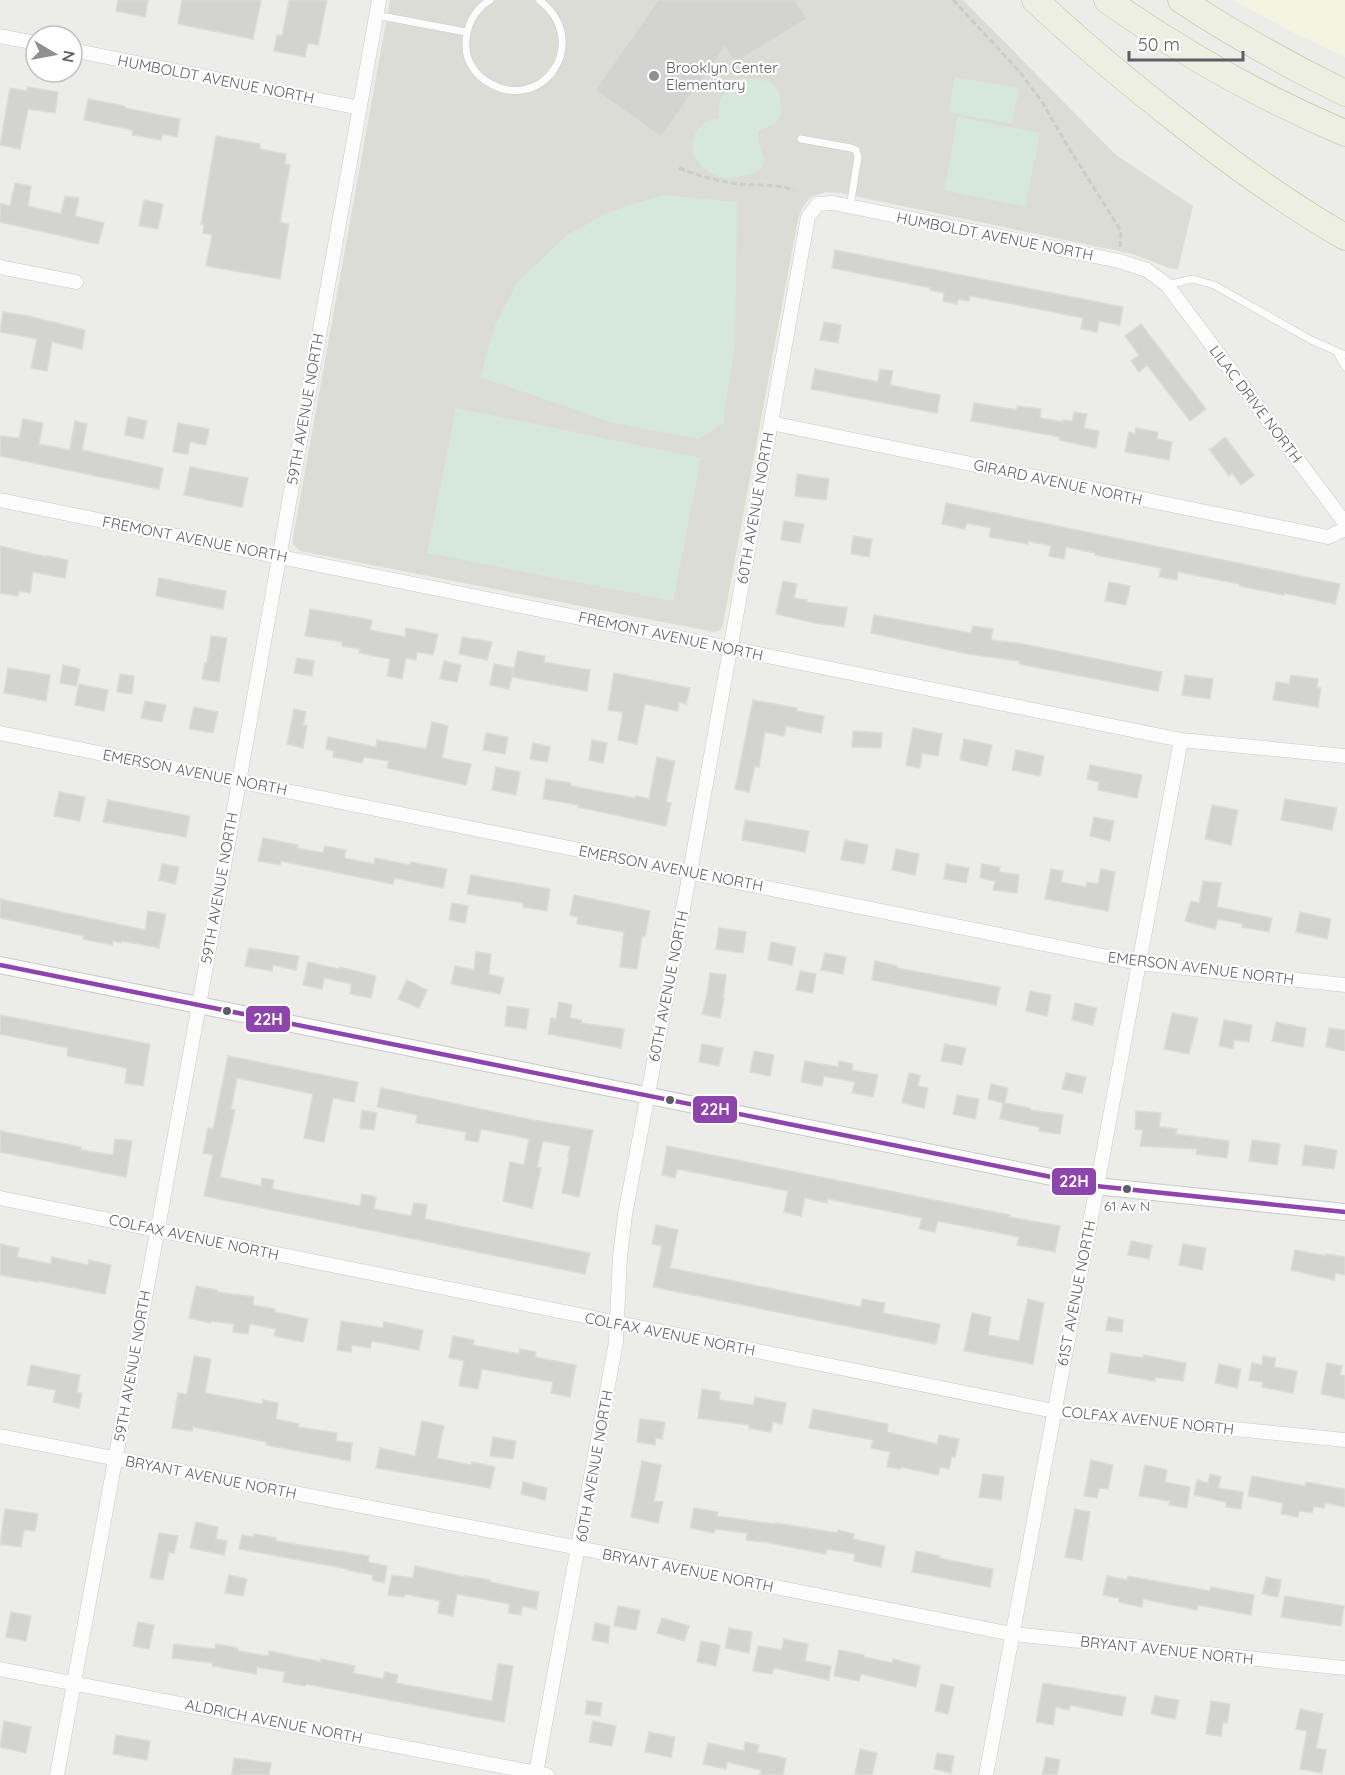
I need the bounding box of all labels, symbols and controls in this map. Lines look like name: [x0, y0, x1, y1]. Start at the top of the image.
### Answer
north arrow: [24, 24, 84, 84]
scale bar: [1129, 24, 1243, 62]
text: 50 m: [1138, 33, 1180, 56]
text: N: [58, 49, 80, 64]
street label: HUMBOLDT AVENUE NORTH: [116, 51, 316, 107]
place label: Brooklyn Center Elementary: [666, 58, 778, 94]
marker: Brooklyn Center Elementary: [647, 69, 661, 83]
street label: HUMBOLDT AVENUE NORTH: [895, 208, 1095, 264]
street label: 59TH AVENUE NORTH: [282, 332, 328, 486]
street label: LILAC DRIVE NORTH: [1206, 341, 1306, 467]
street label: 60TH AVENUE NORTH: [732, 431, 778, 585]
street label: GIRARD AVENUE NORTH: [972, 455, 1144, 509]
street label: FREMONT AVENUE NORTH: [101, 512, 289, 566]
street label: FREMONT AVENUE NORTH: [577, 607, 765, 665]
street label: EMERSON AVENUE NORTH: [101, 745, 289, 799]
street label: 59TH AVENUE NORTH: [196, 811, 242, 965]
street label: EMERSON AVENUE NORTH: [577, 841, 765, 895]
street label: 60TH AVENUE NORTH: [644, 909, 692, 1063]
street label: EMERSON AVENUE NORTH: [1107, 947, 1295, 989]
unlabelled marker: [221, 1005, 233, 1017]
line badge: 22H: [245, 1005, 291, 1033]
text: 22H: [253, 1009, 283, 1029]
unlabelled marker: [664, 1094, 676, 1106]
line badge: 22H: [692, 1095, 738, 1124]
text: 22H: [700, 1099, 730, 1119]
line badge: 22H: [1051, 1167, 1097, 1196]
text: 22H: [1059, 1171, 1089, 1191]
marker: 61 Av N: [1121, 1183, 1133, 1195]
place label: 61 Av N: [1104, 1197, 1150, 1215]
street label: COLFAX AVENUE NORTH: [107, 1210, 281, 1264]
street label: 61ST AVENUE NORTH: [1053, 1218, 1099, 1368]
street label: 59TH AVENUE NORTH: [109, 1289, 155, 1443]
street label: COLFAX AVENUE NORTH: [583, 1308, 757, 1360]
street label: 60TH AVENUE NORTH: [571, 1389, 617, 1543]
street label: COLFAX AVENUE NORTH: [1061, 1401, 1235, 1439]
street label: BRYANT AVENUE NORTH: [124, 1451, 298, 1503]
street label: BRYANT AVENUE NORTH: [601, 1544, 775, 1596]
street label: BRYANT AVENUE NORTH: [1079, 1631, 1255, 1669]
street label: ALDRICH AVENUE NORTH: [184, 1694, 364, 1748]

